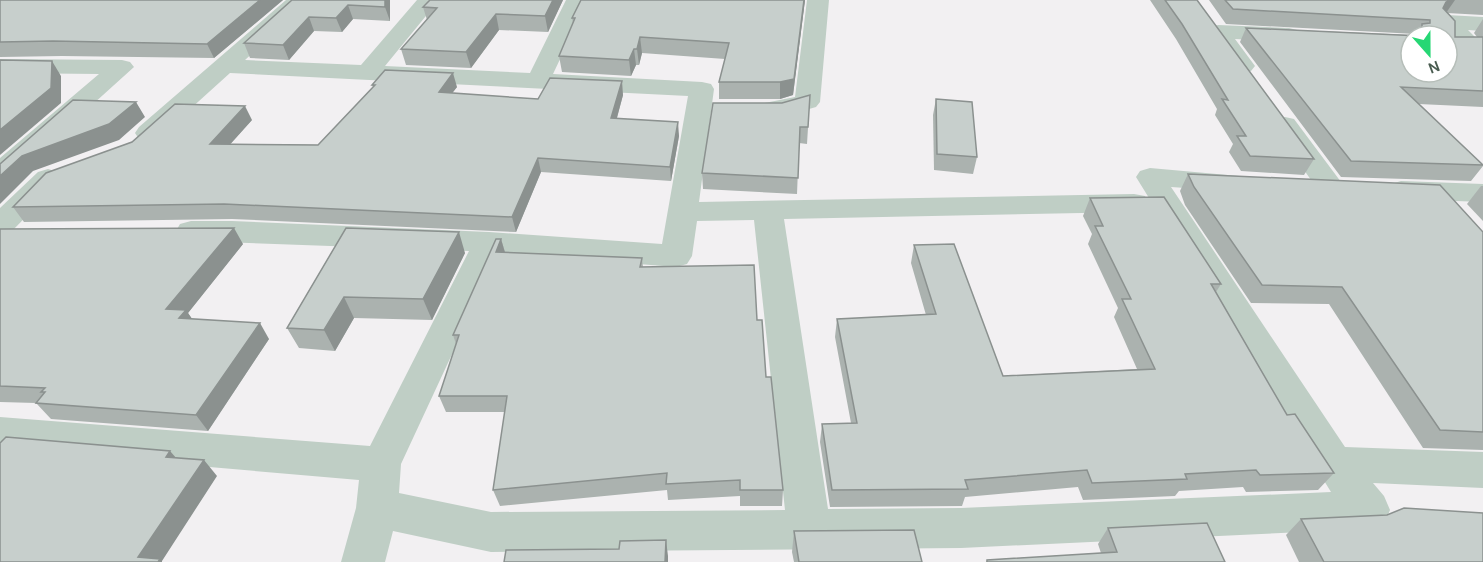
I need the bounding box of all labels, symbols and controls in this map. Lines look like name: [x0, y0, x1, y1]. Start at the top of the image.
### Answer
north arrow: [1399, 24, 1459, 84]
text: N: [1425, 57, 1443, 78]

